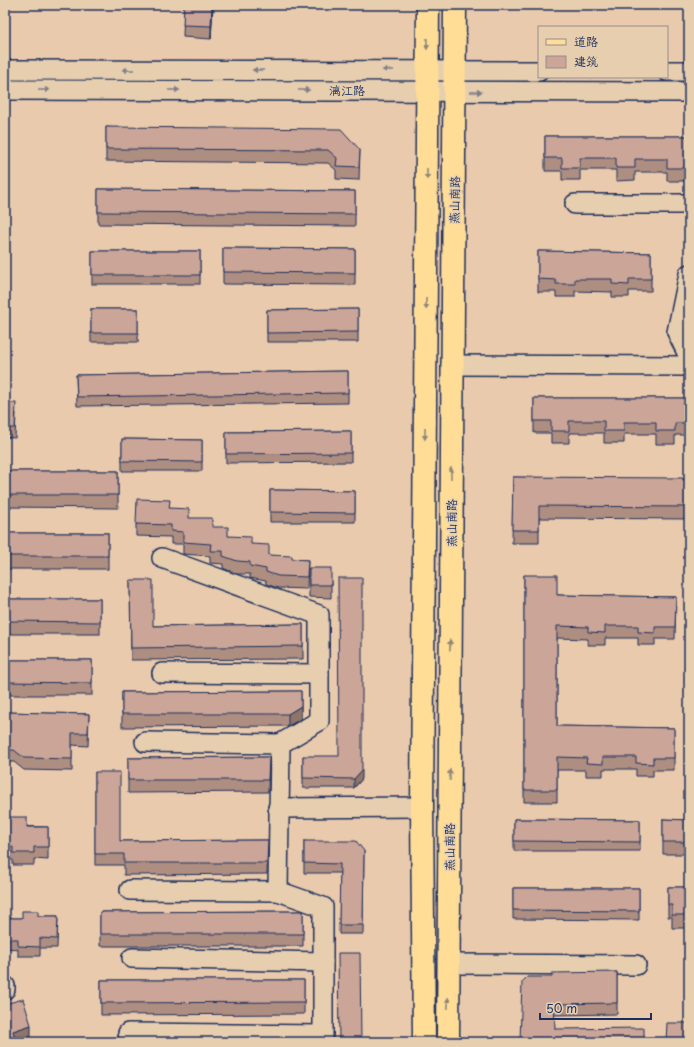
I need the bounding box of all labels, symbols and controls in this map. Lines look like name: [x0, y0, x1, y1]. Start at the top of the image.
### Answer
legend: [538, 26, 668, 78]
text: 道路: [574, 32, 598, 50]
one-way arrow: [424, 38, 431, 50]
text: 建筑: [574, 52, 598, 70]
one-way arrow: [121, 67, 134, 73]
one-way arrow: [251, 67, 264, 73]
one-way arrow: [381, 67, 394, 73]
street label: 漓江路: [329, 81, 365, 99]
one-way arrow: [38, 87, 51, 93]
one-way arrow: [168, 87, 181, 93]
one-way arrow: [298, 87, 311, 93]
one-way arrow: [470, 89, 483, 95]
one-way arrow: [424, 168, 430, 181]
street label: 燕山南路: [445, 176, 463, 224]
one-way arrow: [423, 298, 429, 311]
one-way arrow: [422, 428, 428, 441]
one-way arrow: [448, 466, 454, 479]
street label: 燕山南路: [442, 499, 460, 547]
one-way arrow: [447, 638, 453, 651]
one-way arrow: [447, 768, 453, 781]
street label: 燕山南路: [440, 823, 458, 871]
scale bar: [540, 995, 651, 1021]
one-way arrow: [445, 996, 451, 1009]
text: 50 m: [546, 999, 577, 1017]

